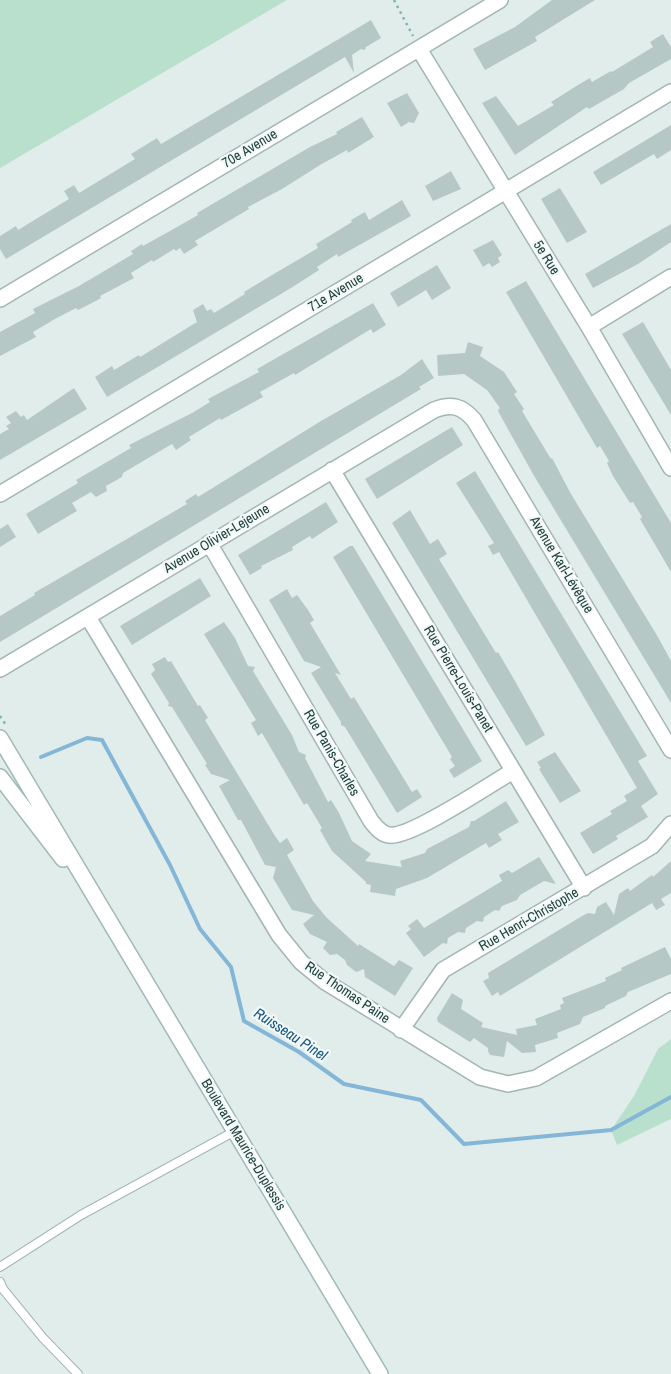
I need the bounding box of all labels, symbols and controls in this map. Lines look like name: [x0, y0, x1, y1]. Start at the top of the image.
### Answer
street label: 70e Avenue: [219, 126, 281, 172]
street label: 5e Rue: [529, 238, 563, 278]
street label: 71e Avenue: [305, 270, 367, 316]
street label: Avenue Olivier-Lejeune: [161, 501, 273, 577]
street label: Avenue Karl-Lévêque: [525, 513, 597, 617]
street label: Rue Pierre-Louis-Panet: [420, 623, 496, 735]
street label: Rue Panis-Charles: [299, 707, 363, 799]
street label: Rue Henri-Christophe: [476, 885, 582, 955]
street label: Rue Thomas Paine: [301, 958, 393, 1028]
water label: Ruisseau Pinel: [250, 1005, 330, 1065]
street label: Boulevard Maurice-Duplessis: [197, 1076, 289, 1214]

